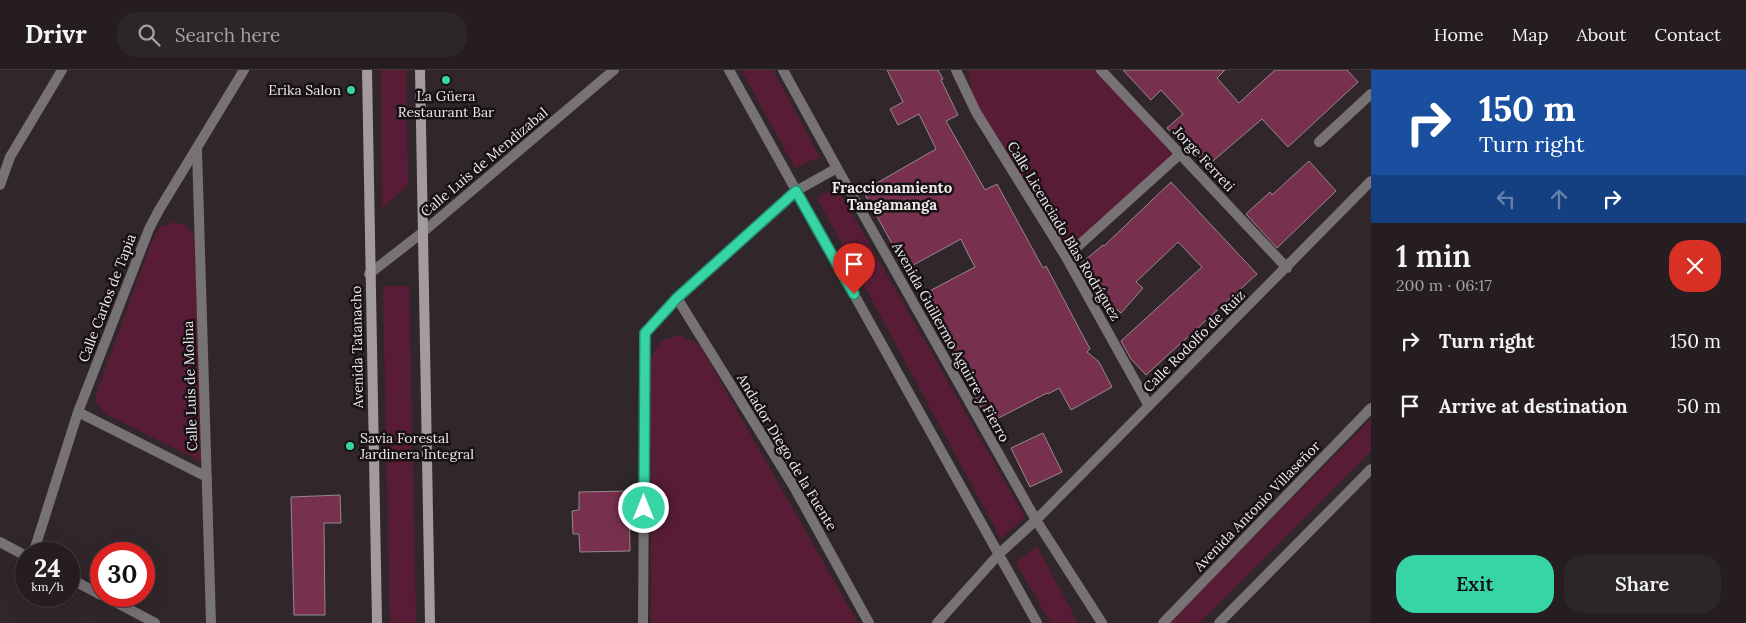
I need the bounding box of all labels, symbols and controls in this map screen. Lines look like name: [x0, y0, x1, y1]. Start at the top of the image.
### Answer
search box: [117, 12, 467, 57]
text: Drivr: [25, 19, 87, 50]
icon: search: [135, 21, 163, 49]
text: Search here: [175, 23, 280, 47]
text: Home: [1434, 23, 1484, 46]
text: Map: [1512, 23, 1548, 46]
text: About: [1576, 23, 1626, 46]
text: Contact: [1654, 23, 1721, 46]
marker: La Güera Restaurant Bar: [440, 74, 452, 86]
place label: Erika Salon: [268, 81, 341, 99]
marker: Erika Salon: [345, 84, 357, 96]
text: 150 m: [1479, 86, 1576, 131]
place label: La Güera Restaurant Bar: [398, 87, 494, 121]
icon: right: [1396, 90, 1461, 155]
street label: Calle Luis de Mendizabal: [417, 103, 552, 221]
street label: Jorge Ferreti: [1169, 122, 1239, 195]
text: Turn right: [1479, 130, 1584, 158]
street label: Calle Licenciado Blas Rodríguez: [1003, 138, 1125, 324]
district label: Fraccionamiento Tangamanga: [832, 178, 953, 214]
icon: left: [1492, 185, 1520, 213]
icon: ahead: [1545, 185, 1573, 213]
icon: right: [1598, 185, 1626, 213]
street label: Calle Carlos de Tapia: [74, 231, 140, 365]
text: 1 min: [1396, 237, 1471, 275]
street label: Avenida Guillermo Aguirre y Fierro: [888, 238, 1014, 445]
button: close: [1669, 240, 1721, 292]
pin: [833, 243, 875, 294]
icon: arrive: [840, 250, 868, 278]
text: 200 m · 06:17: [1396, 275, 1492, 295]
street label: Avenida Tatanacho: [347, 285, 367, 410]
street label: Calle Rodolfo de Ruiz: [1139, 286, 1249, 396]
street label: Calle Luis de Molina: [179, 320, 201, 452]
icon: right: [1396, 327, 1424, 355]
text: Turn right: [1439, 329, 1535, 353]
text: 150 m: [1670, 329, 1721, 353]
street label: Andador Diego de la Fuente: [732, 369, 841, 534]
icon: arrive: [1396, 392, 1424, 420]
text: Arrive at destination: [1439, 394, 1628, 418]
text: 50 m: [1677, 394, 1721, 418]
place label: Savia Forestal Jardinera Integral: [359, 429, 474, 463]
street label: Avenida Antonio Villaseñor: [1189, 437, 1324, 576]
marker: Savia Forestal Jardinera Integral: [344, 440, 356, 452]
position arrow: [617, 481, 669, 533]
speed limit sign: 30: [90, 542, 155, 607]
text: 24: [34, 552, 61, 584]
button: Exit: [1396, 555, 1554, 613]
button: Share: [1564, 555, 1721, 613]
text: km/h: [31, 579, 64, 594]

